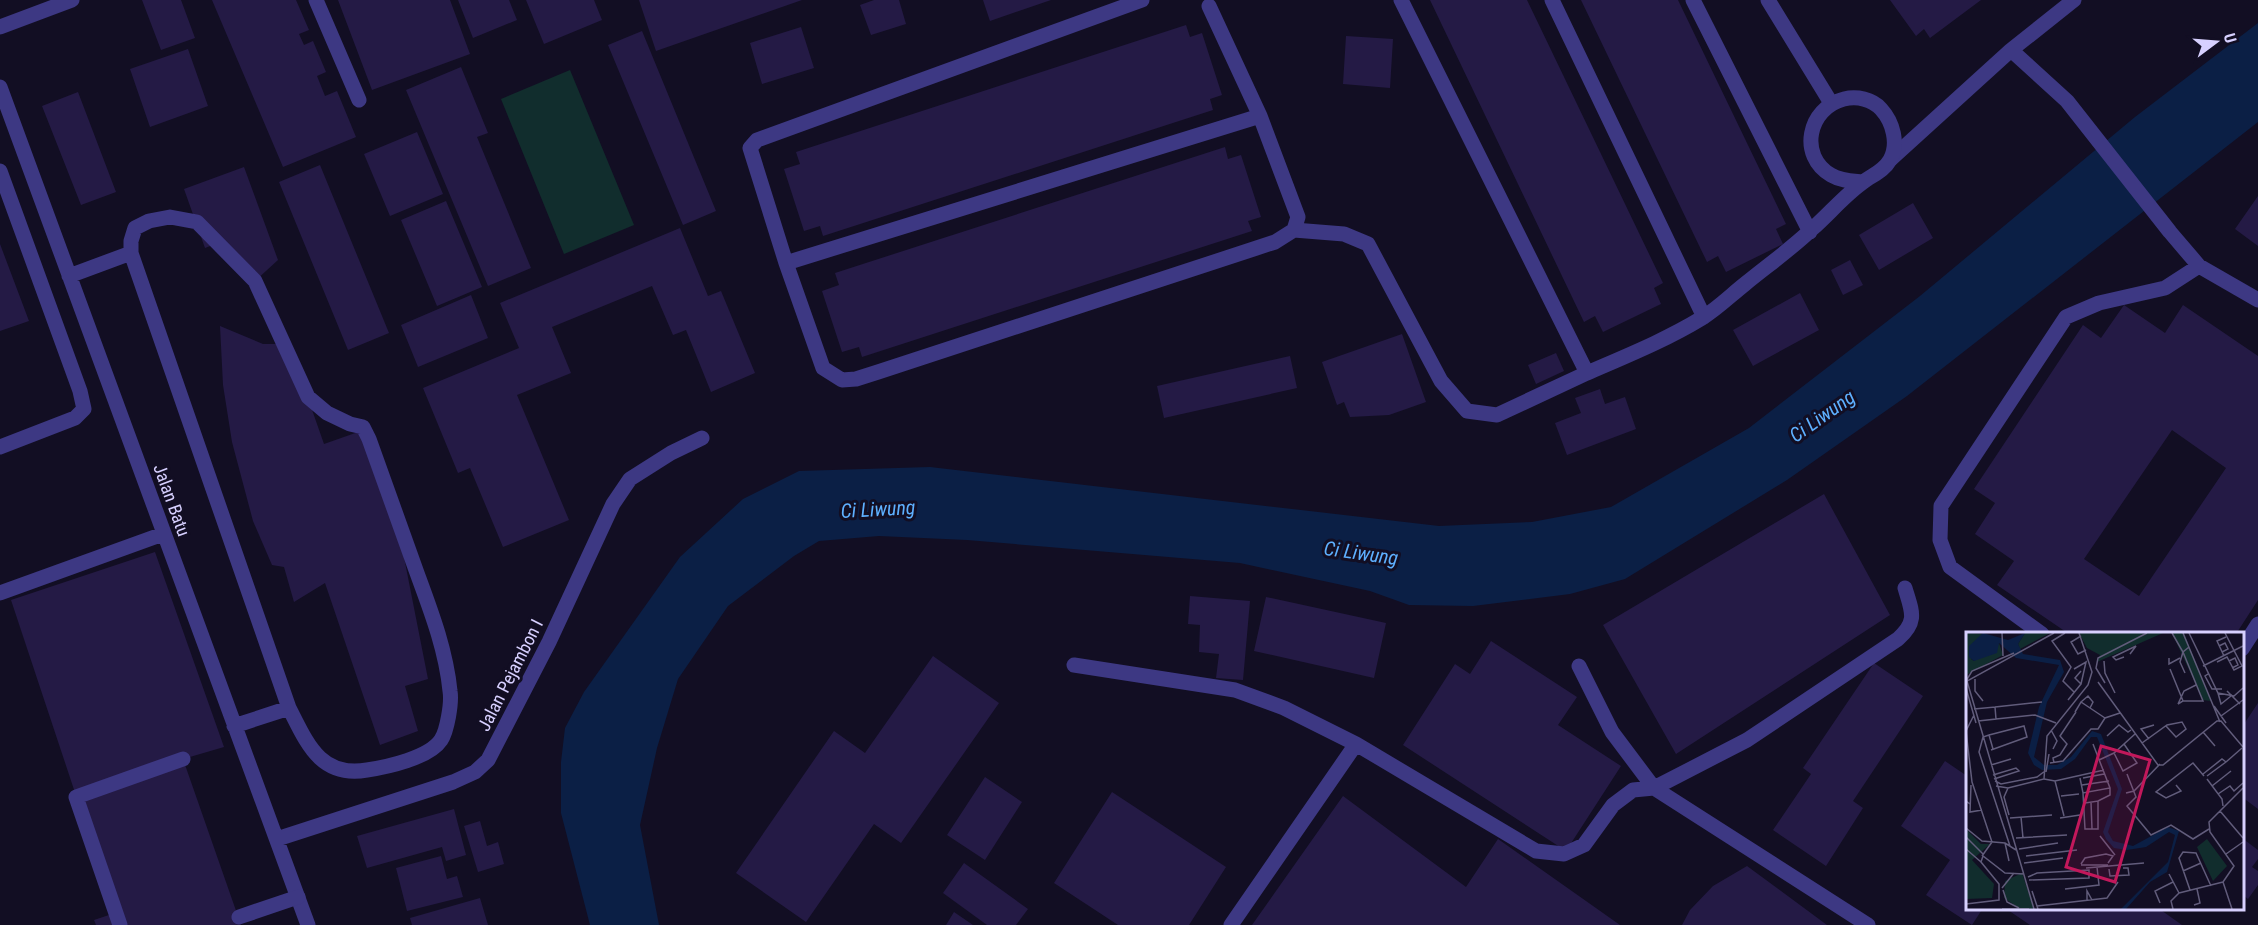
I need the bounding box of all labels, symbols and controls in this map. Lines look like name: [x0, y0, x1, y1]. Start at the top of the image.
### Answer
north arrow: [2186, 12, 2246, 72]
text: U: [2220, 31, 2240, 45]
water label: Ci Liwung: [1785, 385, 1860, 447]
street label: Jalan Batu: [149, 461, 195, 539]
water label: Ci Liwung: [840, 495, 916, 523]
water label: Ci Liwung: [1322, 536, 1400, 570]
street label: Jalan Pejambon I: [473, 616, 547, 734]
inset map: [1966, 632, 2243, 910]

